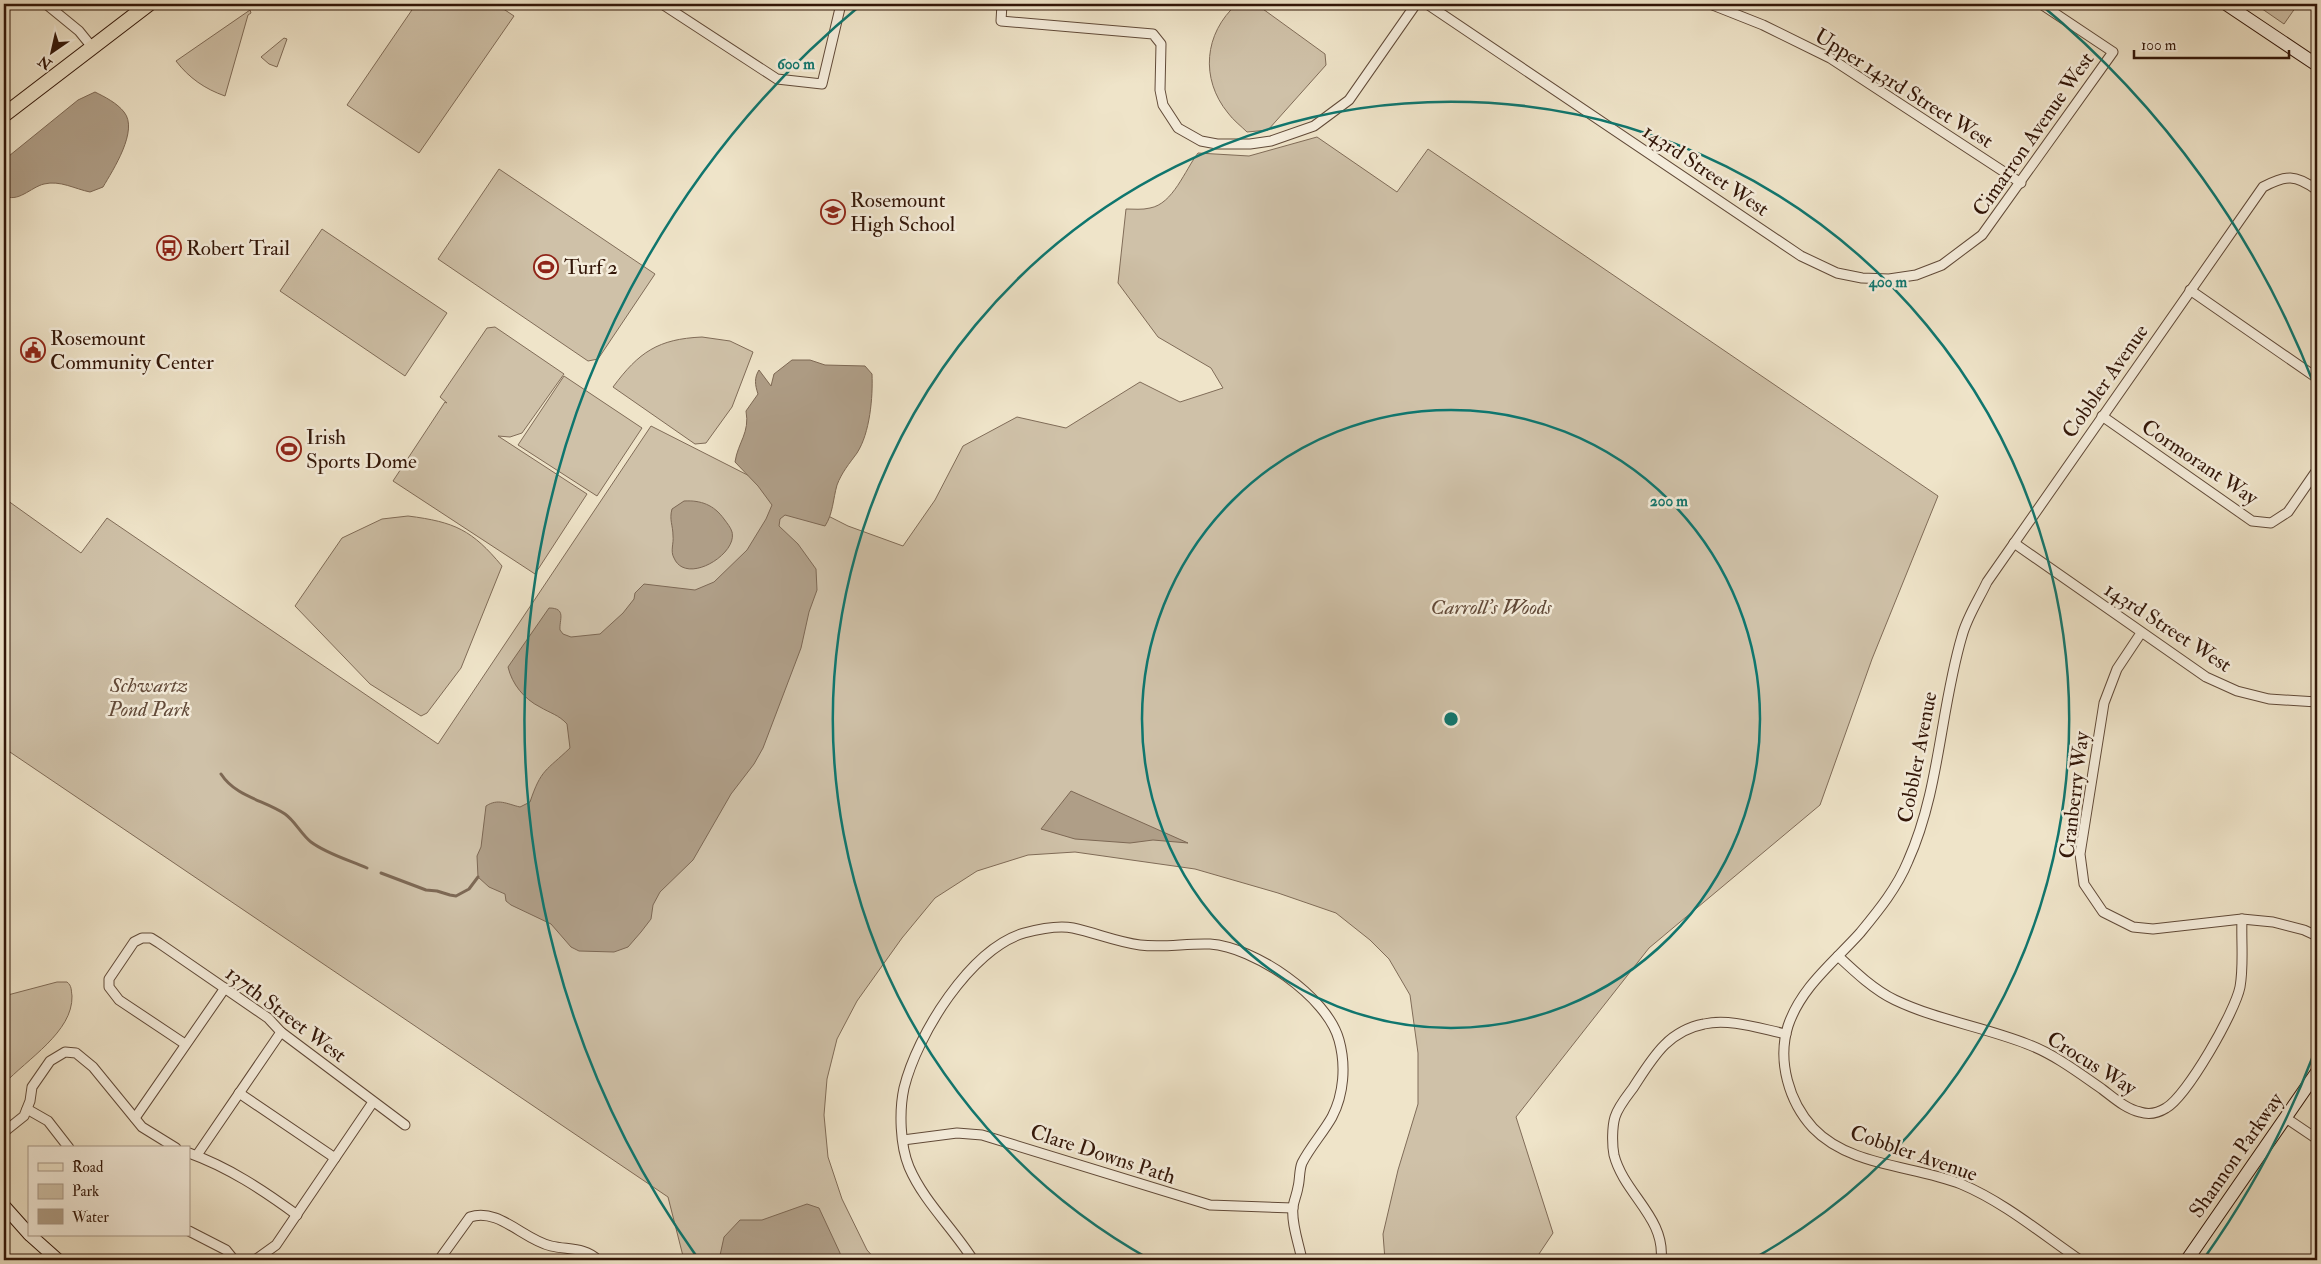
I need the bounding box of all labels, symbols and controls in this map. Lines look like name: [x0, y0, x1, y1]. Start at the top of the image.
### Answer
street label: Upper 143rd Street West: [1809, 22, 1998, 155]
north arrow: [28, 28, 78, 78]
scale bar: [2134, 28, 2288, 60]
text: 100 m: [2141, 36, 2177, 55]
street label: Cimarron Avenue West: [1967, 47, 2100, 222]
text: N: [35, 52, 56, 73]
text: 600 m: [777, 55, 815, 74]
street label: 143rd Street West: [1637, 118, 1774, 223]
place label: Rosemount High School: [850, 187, 956, 238]
school or university icon: Rosemount High School: [820, 199, 846, 225]
bus stop icon: Robert Trail: [156, 235, 182, 261]
place label: Robert Trail: [186, 235, 290, 262]
sports icon: Turf 2: [533, 254, 559, 280]
place label: Turf 2: [564, 254, 618, 281]
text: 400 m: [1868, 273, 1907, 292]
street label: Cobbler Avenue: [2056, 319, 2155, 444]
place label: Rosemount Community Center: [50, 325, 214, 376]
public building icon: Rosemount Community Center: [20, 337, 46, 363]
street label: Cormorant Way: [2136, 413, 2264, 512]
place label: Irish Sports Dome: [306, 424, 417, 475]
sports icon: Irish Sports Dome: [276, 436, 302, 462]
text: 200 m: [1650, 492, 1688, 511]
street label: 143rd Street West: [2099, 576, 2237, 679]
park label: Carroll's Woods: [1431, 594, 1553, 621]
park label: Schwartz Pond Park: [107, 672, 190, 723]
street label: Cobbler Avenue: [1892, 689, 1943, 825]
centre of rings: [1442, 710, 1460, 728]
street label: Cranberry Way: [2053, 729, 2096, 860]
street label: 137th Street West: [220, 960, 352, 1069]
street label: Crocus Way: [2042, 1025, 2142, 1102]
street label: Shannon Parkway: [2183, 1087, 2290, 1223]
street label: Clare Downs Path: [1027, 1118, 1179, 1191]
street label: Cobbler Avenue: [1847, 1119, 1981, 1188]
legend: [28, 1146, 190, 1236]
text: Road: [72, 1158, 104, 1177]
text: Park: [72, 1182, 99, 1201]
text: Water: [71, 1208, 109, 1227]

